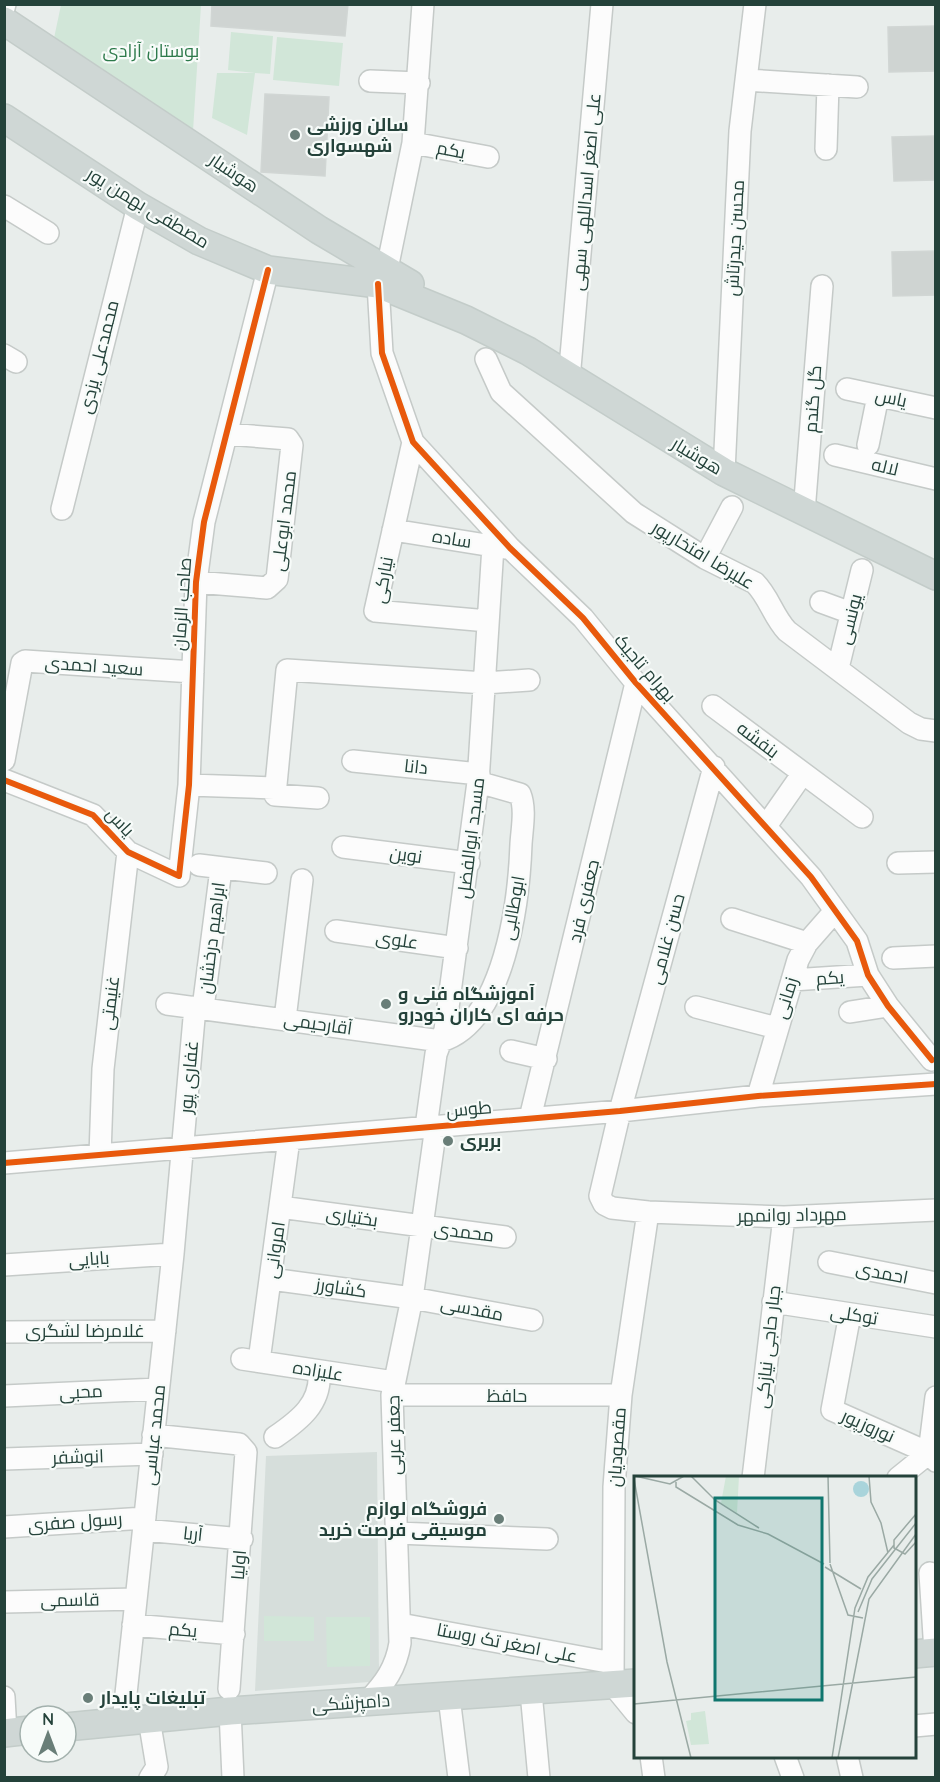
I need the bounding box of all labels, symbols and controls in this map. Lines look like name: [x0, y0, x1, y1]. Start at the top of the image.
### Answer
park label: بوستان آزادی: [103, 39, 199, 62]
street label: علی اصغر اسداللهی سهی: [565, 92, 606, 292]
place label: سالن ورزشی شهسواری: [307, 113, 409, 157]
marker: سالن ورزشی شهسواری: [288, 128, 302, 142]
street label: یکم: [435, 135, 467, 165]
street label: هوشیار: [204, 147, 263, 197]
street label: مصطفی بهمن پور: [81, 161, 214, 254]
street label: محسن حیدرتاش: [720, 179, 749, 297]
street label: محمدعلی یزدی: [73, 298, 124, 416]
street label: گل گندم: [799, 364, 827, 434]
street label: یاس: [873, 383, 909, 412]
street label: هوشیار: [667, 431, 727, 480]
street label: لاله: [869, 452, 901, 481]
street label: محمد ابوعلی: [266, 469, 301, 573]
street label: علیرضا افتخارپور: [647, 515, 759, 595]
street label: ساده: [431, 524, 473, 553]
street label: نیارکی: [367, 555, 398, 605]
street label: صاحب الزمان: [167, 556, 196, 652]
street label: یونسی: [832, 591, 867, 647]
street label: بهرام تاجیک: [609, 629, 681, 707]
street label: سعید احمدی: [44, 651, 144, 680]
street label: بنفشه: [732, 716, 784, 763]
street label: دانا: [403, 754, 429, 779]
street label: مسجد ابوالفضل: [452, 776, 489, 900]
street label: یاس: [101, 802, 140, 841]
street label: نوین: [388, 841, 424, 868]
street label: جعفری فرد: [563, 857, 604, 945]
street label: ابوطالبی: [496, 874, 529, 942]
street label: ابراهیم درخشان: [193, 881, 231, 995]
street label: حسن غلامی: [643, 891, 690, 987]
street label: علوی: [374, 925, 420, 954]
street label: یکم: [815, 965, 845, 991]
street label: غنیمتی: [95, 974, 124, 1031]
street label: زمانی: [768, 974, 803, 1021]
place label: آموزشگاه فنی و حرفه ای کاران خودرو: [398, 982, 564, 1026]
marker: آموزشگاه فنی و حرفه ای کاران خودرو: [379, 997, 393, 1011]
street label: آقارحیمی: [282, 1007, 354, 1040]
street label: غفاری پور: [174, 1039, 204, 1116]
street label: طوس: [445, 1095, 493, 1122]
place label: بربری: [460, 1129, 501, 1152]
marker: بربری: [441, 1134, 455, 1148]
street label: بختیاری: [325, 1201, 380, 1232]
street label: مهرداد روانمهر: [736, 1202, 847, 1227]
street label: محمدی: [433, 1216, 495, 1247]
street label: امروانی: [259, 1220, 290, 1280]
street label: بابایی: [68, 1246, 110, 1271]
street label: احمدی: [854, 1256, 910, 1289]
street label: کشاورز: [313, 1272, 368, 1302]
street label: جبار حاجی نیازکی: [750, 1284, 785, 1410]
street label: مقدسی: [439, 1291, 505, 1326]
street label: توکلی: [829, 1299, 880, 1330]
street label: غلامرضا لشگری: [25, 1319, 145, 1342]
street label: علیزاده: [291, 1355, 345, 1386]
street label: محبی: [59, 1379, 103, 1404]
street label: محمد عباسی: [137, 1383, 170, 1486]
street label: حافظ: [487, 1384, 527, 1407]
street label: جعفر عربی: [381, 1395, 406, 1475]
street label: نوروزپور: [837, 1403, 898, 1448]
street label: مقصودیان: [602, 1406, 631, 1487]
street label: انوشفر: [51, 1444, 104, 1469]
inset map: [634, 1476, 916, 1758]
place label: فروشگاه لوازم موسیقی فرصت خرید: [319, 1497, 487, 1541]
street label: رسول صفری: [27, 1507, 123, 1536]
marker: فروشگاه لوازم موسیقی فرصت خرید: [492, 1512, 506, 1526]
street label: آریا: [182, 1521, 204, 1546]
street label: اولیا: [226, 1549, 251, 1581]
street label: قاسمی: [40, 1587, 100, 1612]
street label: یکم: [168, 1617, 198, 1643]
street label: علی اصغر تک روستا: [435, 1618, 579, 1667]
place label: تبلیغات پایدار: [99, 1686, 206, 1710]
street label: دامپزشکی: [311, 1688, 391, 1718]
marker: تبلیغات پایدار: [81, 1691, 95, 1705]
north arrow: [18, 1704, 78, 1764]
text: N: [42, 1709, 54, 1729]

